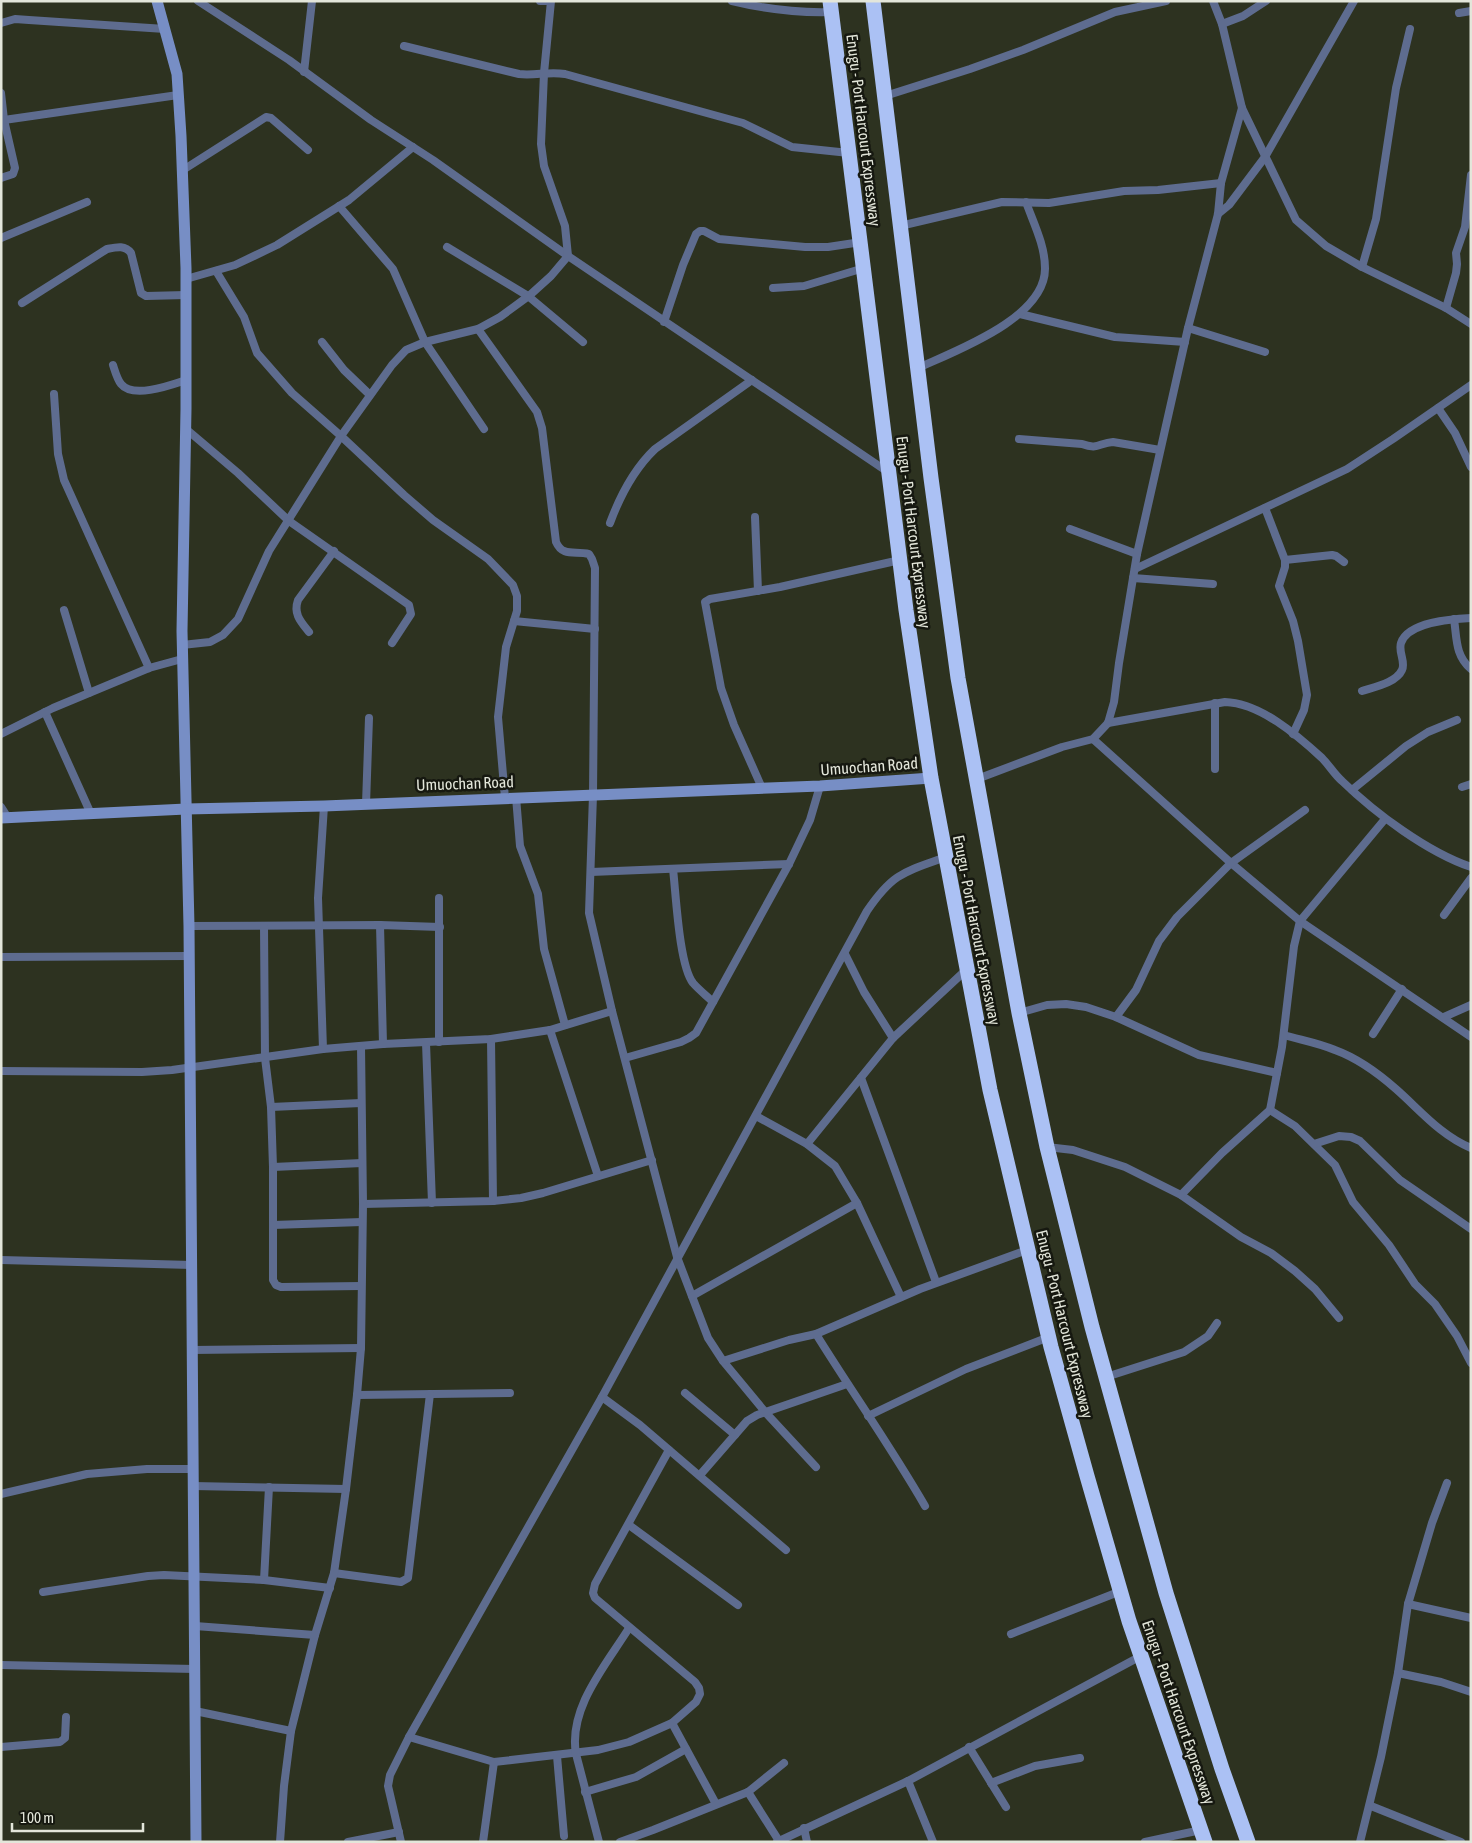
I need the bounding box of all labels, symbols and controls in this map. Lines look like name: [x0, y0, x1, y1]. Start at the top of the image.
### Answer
street label: Enugu - Port Harcourt Expressway: [842, 33, 885, 228]
street label: Enugu - Port Harcourt Expressway: [892, 435, 935, 630]
street label: Umuochan Road: [820, 754, 918, 778]
street label: Umuochan Road: [416, 772, 514, 794]
street label: Enugu - Port Harcourt Expressway: [949, 833, 1004, 1027]
street label: Enugu - Port Harcourt Expressway: [1032, 1228, 1097, 1421]
street label: Enugu - Port Harcourt Expressway: [1138, 1618, 1219, 1807]
scale bar: [12, 1800, 144, 1832]
text: 100 m: [20, 1809, 54, 1826]

